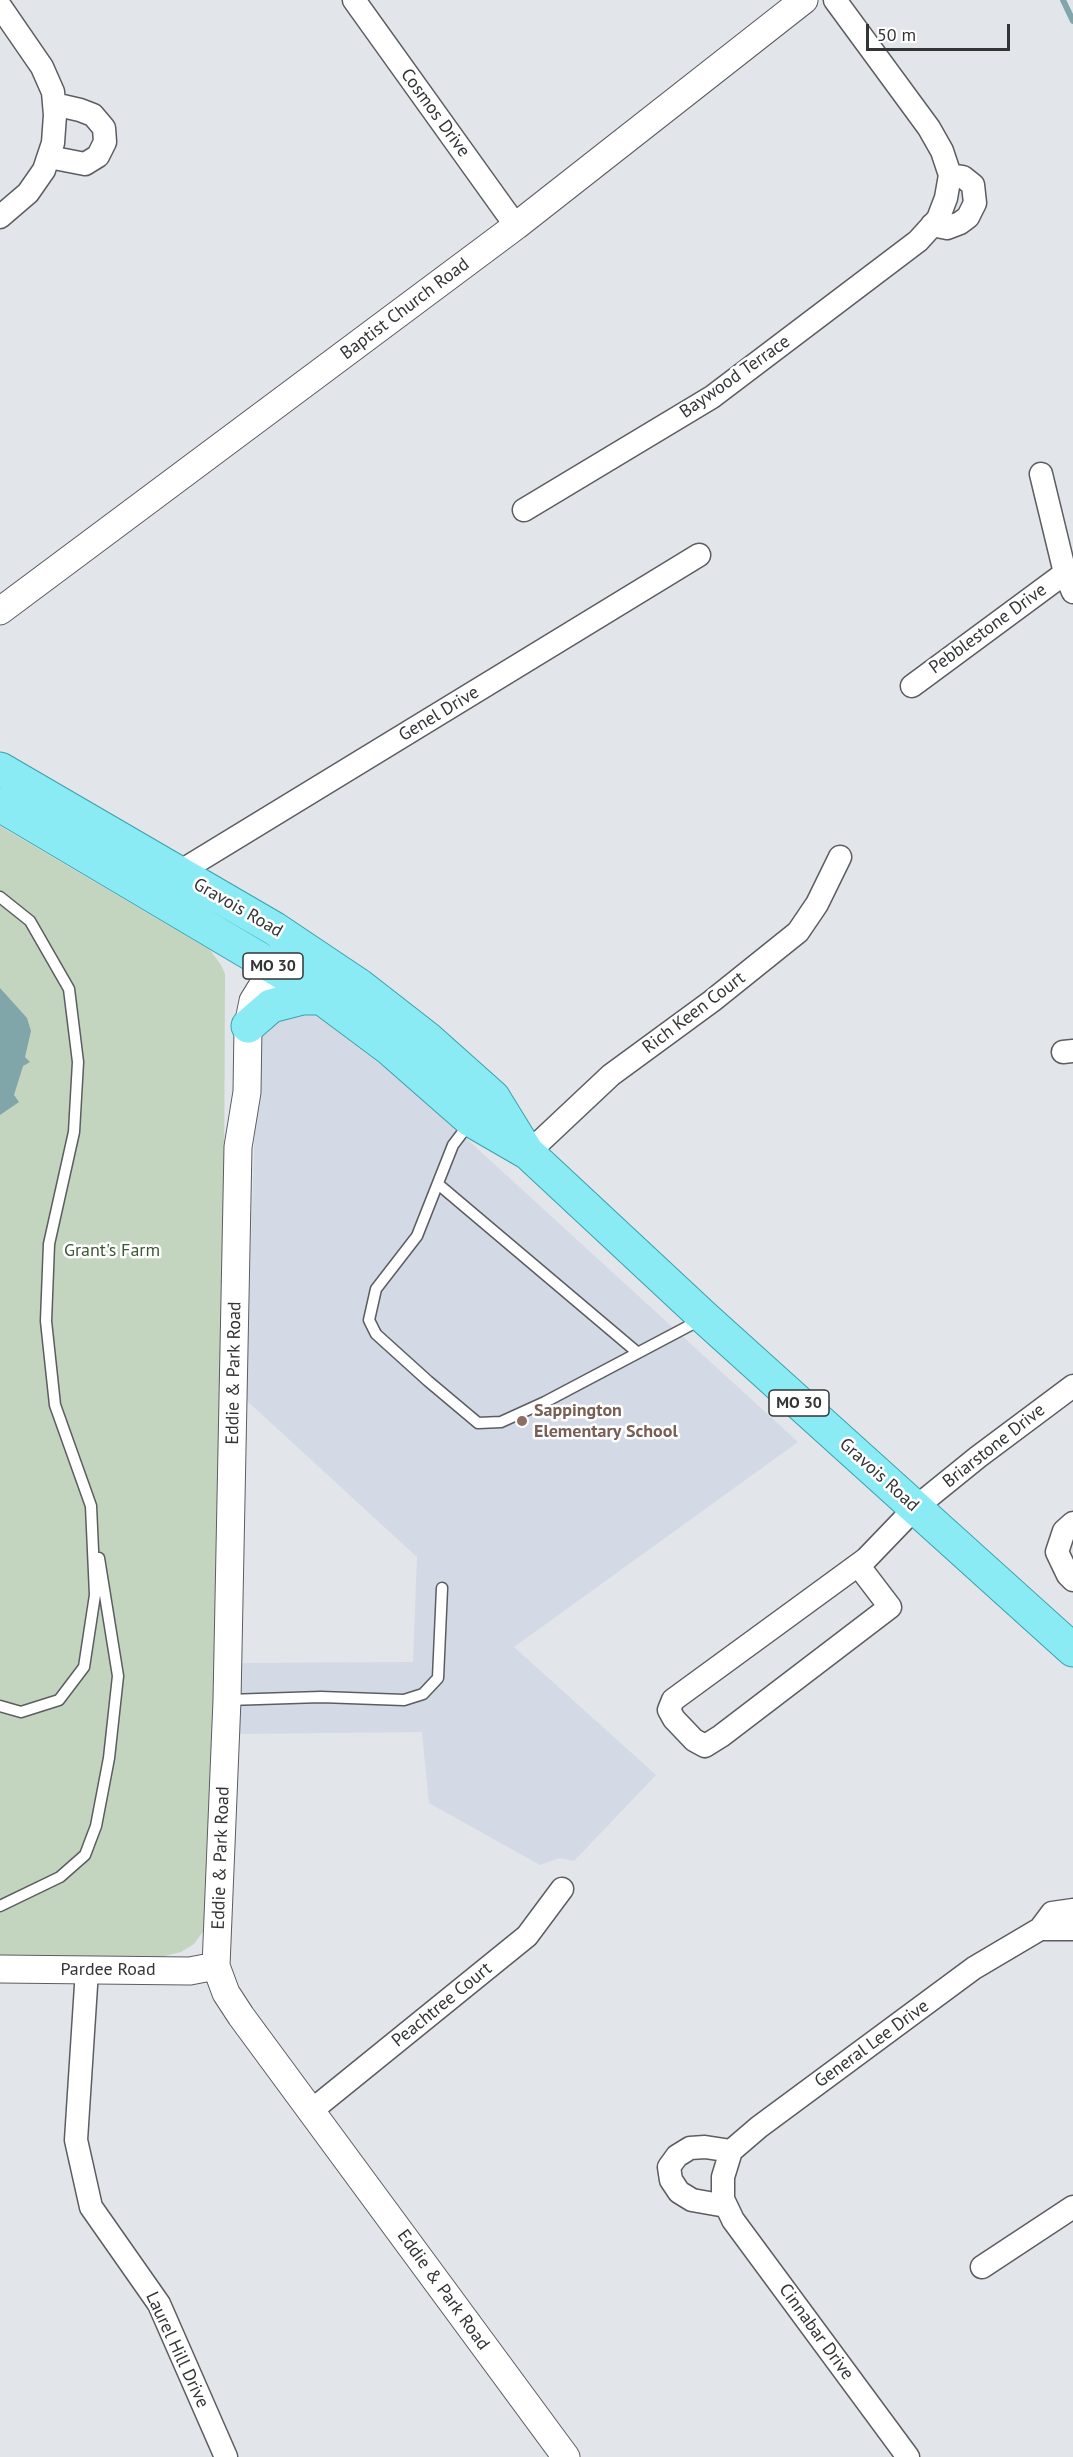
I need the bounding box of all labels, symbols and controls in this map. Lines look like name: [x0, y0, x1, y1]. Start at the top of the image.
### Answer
scale bar: [869, 12, 1013, 50]
text: 50 m: [877, 23, 916, 46]
street label: Cosmos Drive: [396, 65, 474, 161]
street label: Baptist Church Road: [336, 254, 474, 364]
street label: Baywood Terrace: [676, 331, 794, 423]
street label: Pebblestone Drive: [925, 579, 1051, 679]
street label: Genel Drive: [395, 682, 483, 746]
street label: Gravois Road: [190, 874, 286, 942]
road number: MO 30: [243, 953, 303, 979]
street label: Rich Keen Court: [638, 967, 750, 1059]
park label: Grant's Farm: [64, 1240, 160, 1262]
street label: Eddie & Park Road: [222, 1301, 246, 1445]
road number: MO 30: [769, 1390, 829, 1416]
street label: Briarstone Drive: [939, 1399, 1049, 1493]
place label: Sappington Elementary School: [534, 1400, 678, 1442]
marker: Sappington Elementary School: [515, 1414, 529, 1428]
street label: Gravois Road: [835, 1434, 923, 1516]
street label: Eddie & Park Road: [208, 1786, 234, 1930]
street label: Peachtree Court: [388, 1958, 496, 2052]
street label: Pardee Road: [60, 1959, 156, 1981]
street label: General Lee Drive: [811, 1995, 933, 2093]
street label: Eddie & Park Road: [392, 2226, 494, 2354]
street label: Cinnabar Drive: [774, 2280, 858, 2384]
street label: Laurel Hill Drive: [141, 2289, 213, 2411]

